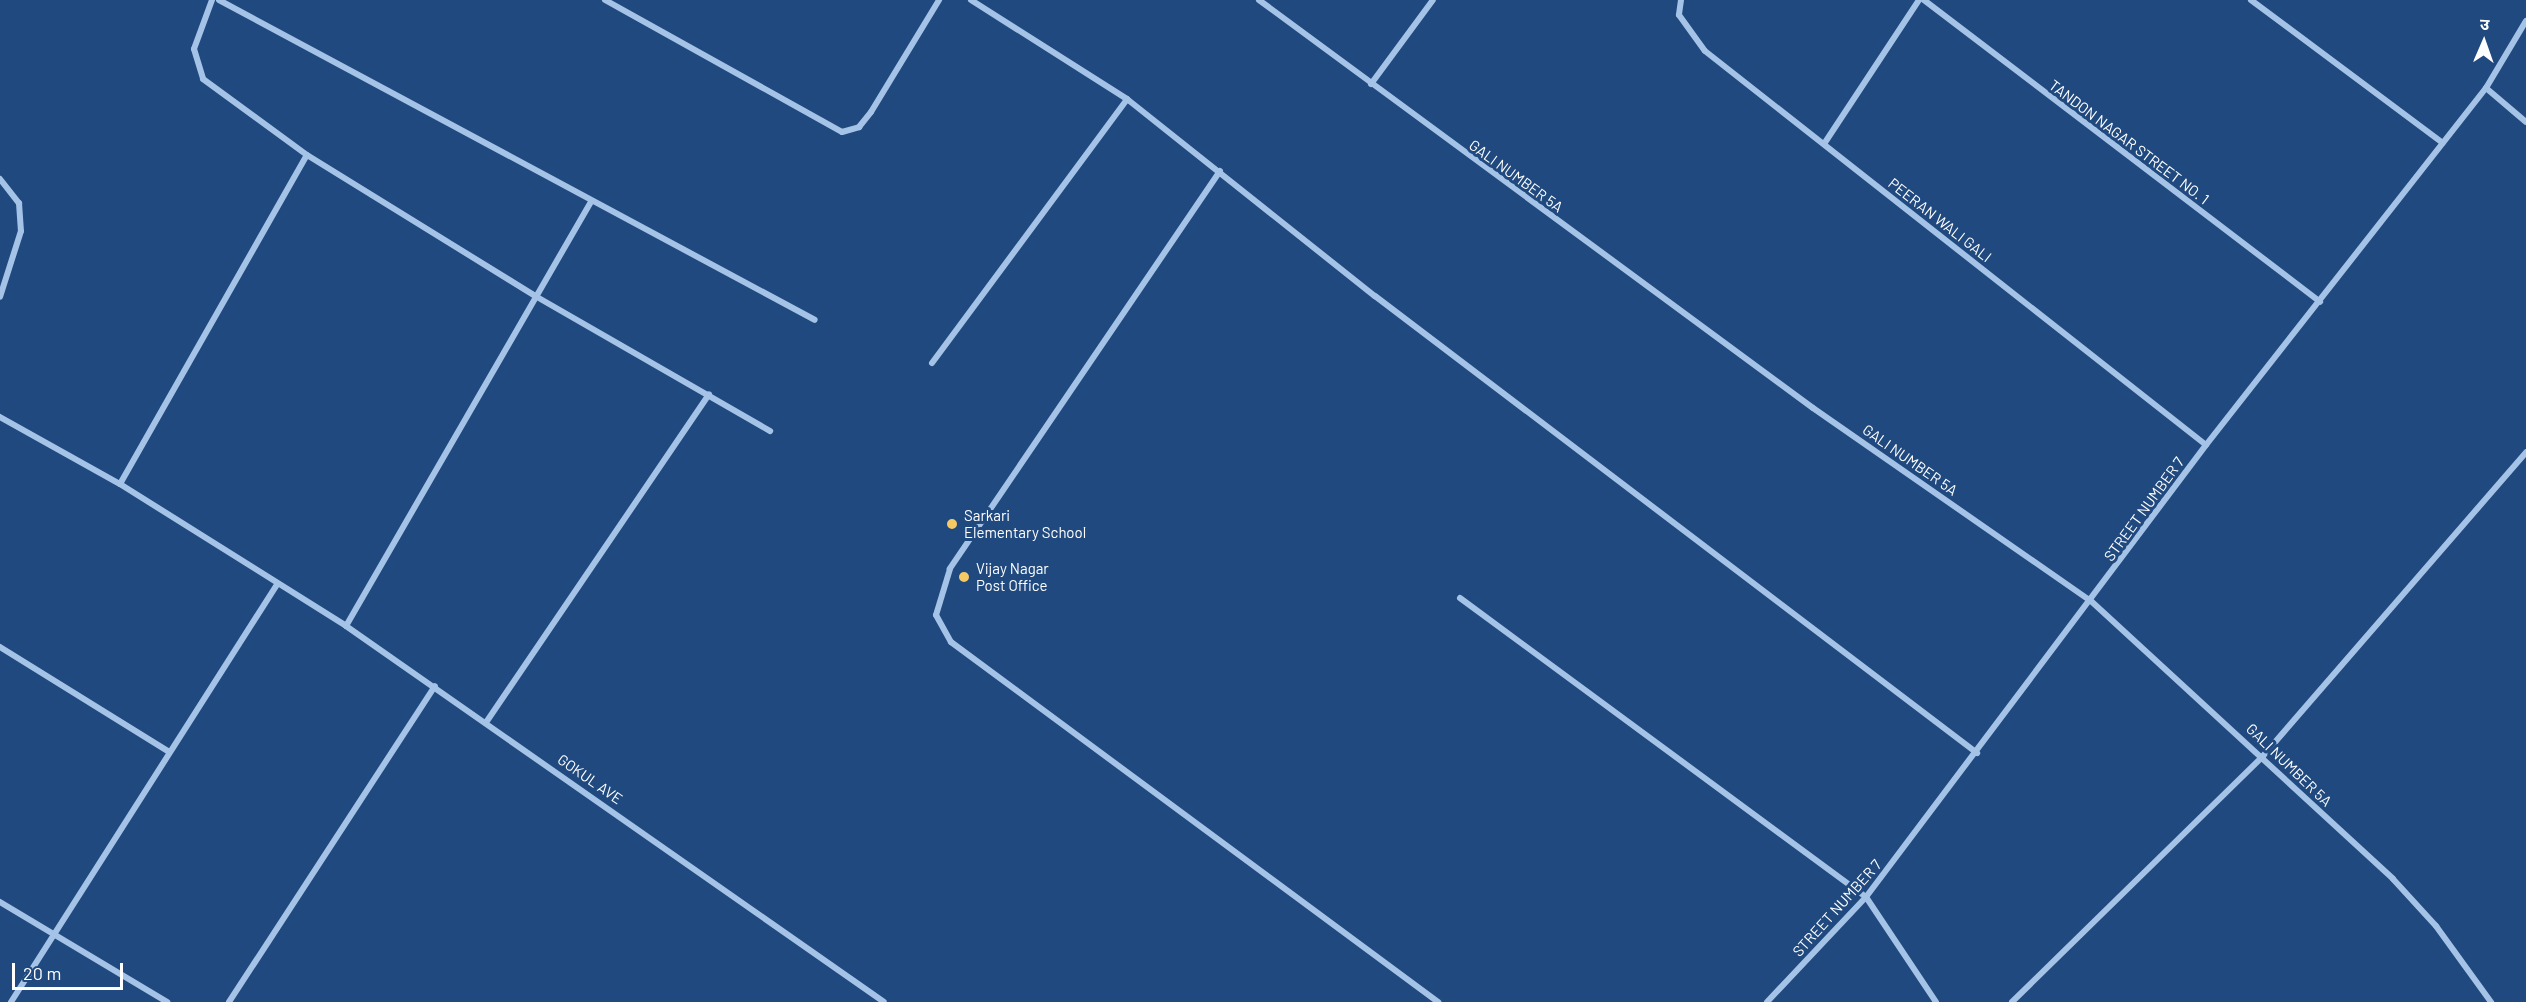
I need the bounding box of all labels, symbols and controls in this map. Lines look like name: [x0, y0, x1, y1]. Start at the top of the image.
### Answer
north arrow: [2454, 12, 2514, 72]
text: उ: [2480, 14, 2490, 33]
street label: TANDON NAGAR STREET NO. 1: [2045, 76, 2213, 208]
street label: GALI NUMBER 5A: [1466, 136, 1566, 216]
street label: PEERAN WALI GALI: [1885, 174, 1995, 266]
street label: GALI NUMBER 5A: [1859, 421, 1961, 499]
street label: STREET NUMBER 7: [2100, 453, 2188, 565]
place label: Sarkari Elementary School: [964, 506, 1086, 541]
marker: Sarkari Elementary School: [945, 517, 959, 531]
place label: Vijay Nagar Post Office: [976, 559, 1049, 594]
marker: Vijay Nagar Post Office: [957, 570, 971, 584]
street label: GALI NUMBER 5A: [2243, 720, 2335, 810]
street label: GOKUL AVE: [554, 750, 626, 808]
street label: STREET NUMBER 7: [1789, 856, 1885, 960]
scale bar: [15, 951, 126, 989]
text: 20 m: [23, 962, 61, 984]

